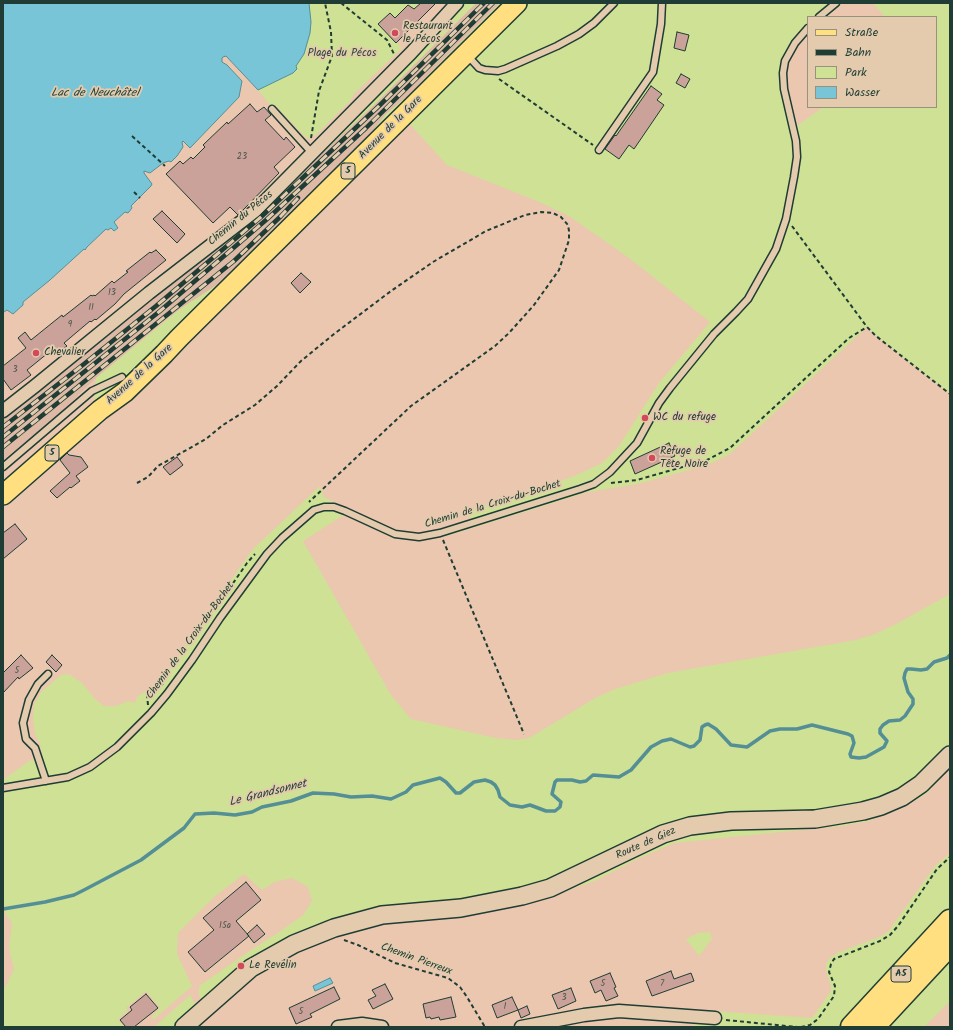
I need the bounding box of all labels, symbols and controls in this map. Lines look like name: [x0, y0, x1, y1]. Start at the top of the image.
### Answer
legend: [807, 16, 937, 108]
place label: Restaurant le Pécos: [403, 20, 453, 46]
text: Straße: [845, 23, 878, 42]
marker: Restaurant le Pécos: [390, 28, 400, 38]
text: Bahn: [845, 43, 871, 62]
park label: Plage du Pécos: [308, 47, 376, 61]
text: Park: [845, 63, 867, 82]
text: Wasser: [845, 83, 880, 102]
water label: Lac de Neuchâtel: [51, 87, 139, 101]
street label: Avenue de la Gare: [356, 93, 426, 163]
house number: 23: [237, 152, 247, 162]
road number: 5: [341, 163, 355, 179]
street label: Chemin du Pécos: [206, 189, 276, 249]
house number: 13: [108, 288, 116, 298]
house number: 11: [88, 303, 94, 313]
house number: 9: [68, 320, 72, 330]
street label: Avenue de la Gare: [104, 342, 176, 408]
place label: Chevalier: [44, 346, 85, 360]
marker: Chevalier: [31, 348, 41, 358]
house number: 3: [12, 365, 18, 375]
place label: WC du refuge: [653, 411, 716, 425]
marker: WC du refuge: [640, 413, 650, 423]
road number: 5: [45, 445, 59, 461]
place label: Refuge de Tête Noire: [660, 445, 708, 471]
marker: Refuge de Tête Noire: [647, 453, 657, 463]
street label: Chemin de la Croix-du-Bochet: [423, 478, 563, 532]
street label: Chemin de la Croix-du-Bochet: [144, 580, 238, 702]
house number: 5: [15, 666, 19, 676]
water label: Le Grandsonnet: [228, 777, 308, 811]
street label: Route de Giez: [614, 825, 678, 863]
house number: 15a: [219, 921, 231, 931]
street label: Chemin Pierreux: [379, 941, 453, 979]
place label: Le Revelin: [249, 959, 297, 973]
marker: Le Revelin: [236, 961, 246, 971]
road number: A5: [891, 966, 911, 982]
house number: 5: [601, 979, 605, 989]
house number: 7: [660, 979, 664, 989]
house number: 3: [561, 993, 567, 1003]
house number: 1: [504, 1002, 506, 1012]
house number: 5: [299, 1007, 303, 1017]

